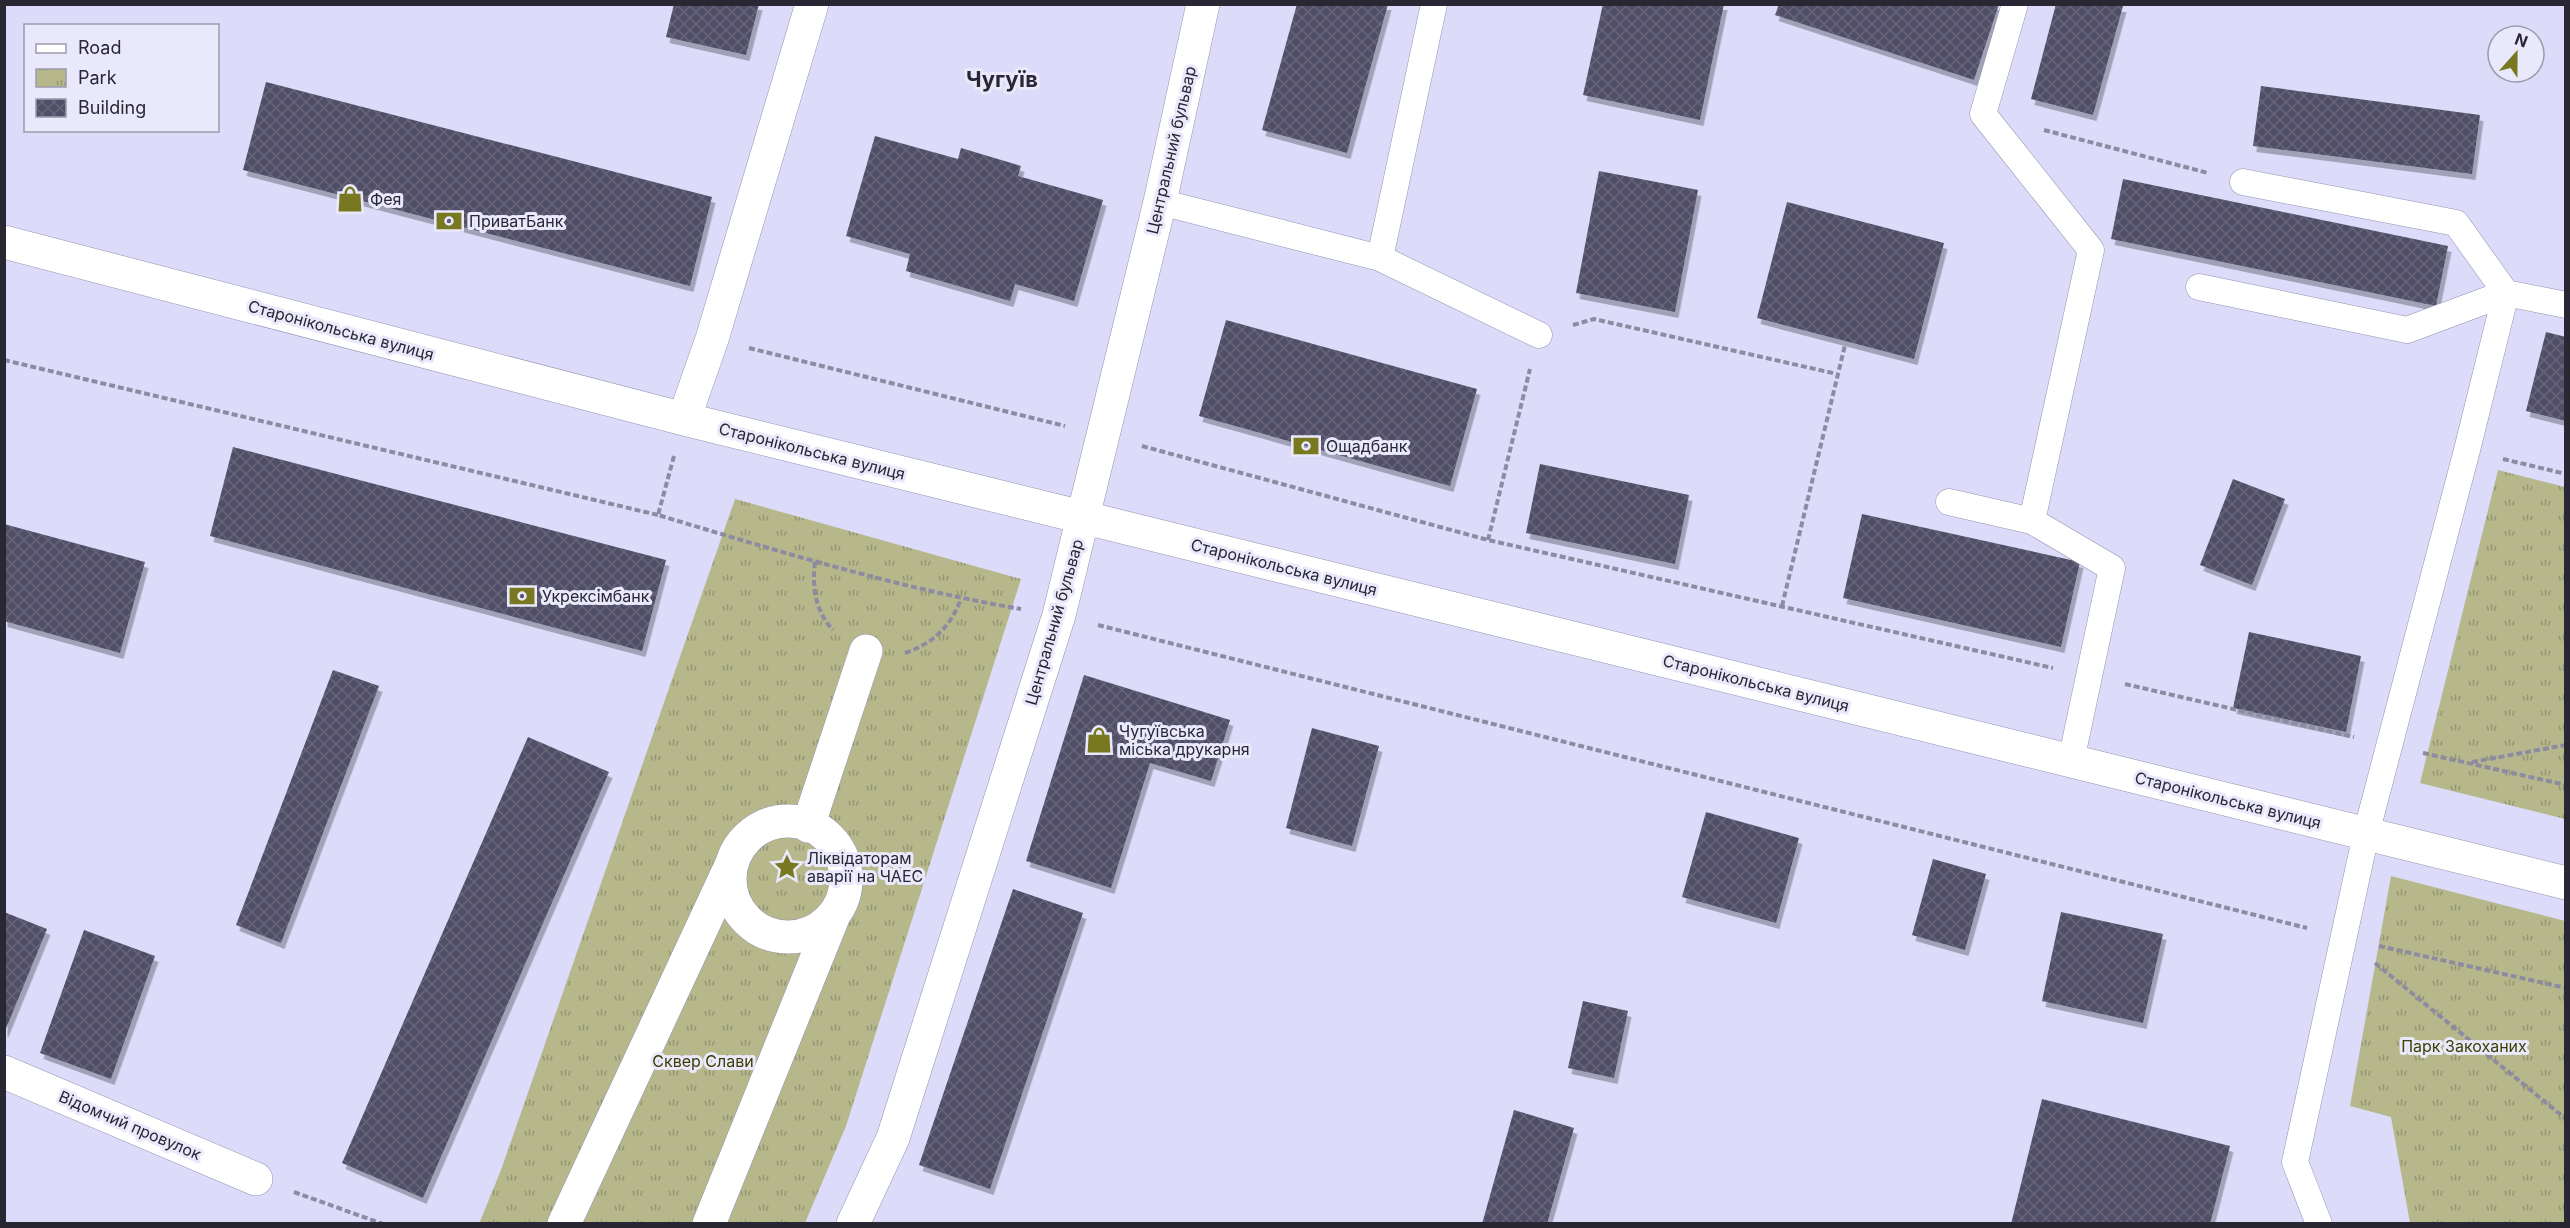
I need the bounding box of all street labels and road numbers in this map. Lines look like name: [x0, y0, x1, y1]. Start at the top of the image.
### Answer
street label: Центральний бульвар: [1142, 64, 1200, 236]
street label: Старонікольська вулиця: [246, 296, 436, 364]
street label: Старонікольська вулиця: [717, 418, 907, 484]
street label: Старонікольська вулиця: [1189, 534, 1379, 600]
street label: Центральний бульвар: [1021, 537, 1087, 707]
street label: Старонікольська вулиця: [1661, 650, 1851, 716]
street label: Старонікольська вулиця: [2133, 767, 2323, 833]
street label: Відомчий провулок: [56, 1086, 204, 1164]

